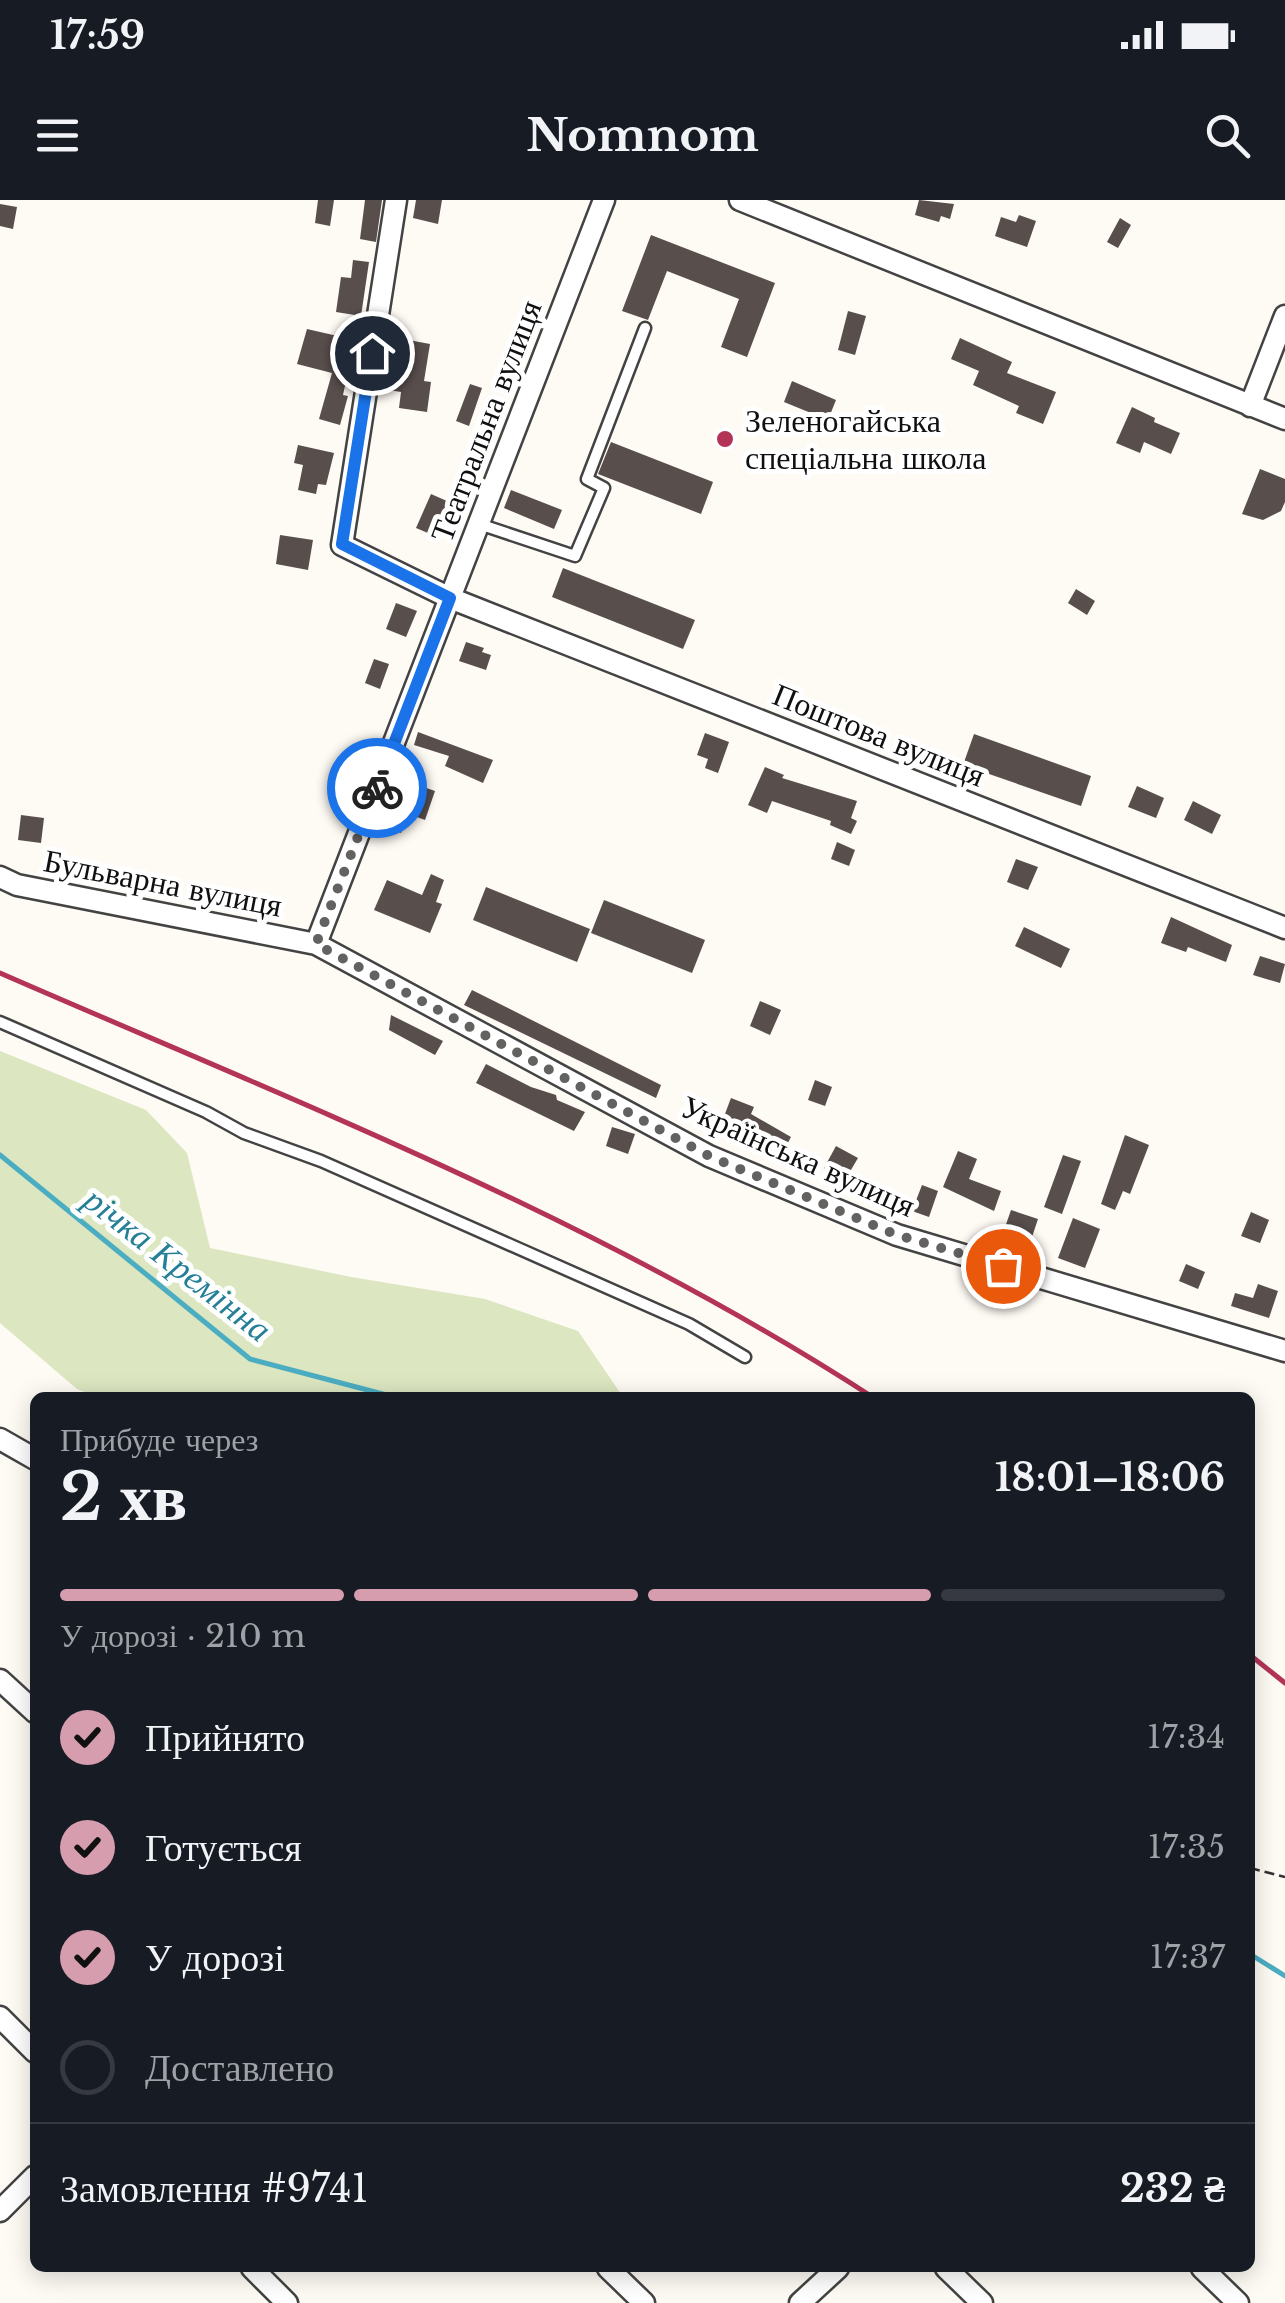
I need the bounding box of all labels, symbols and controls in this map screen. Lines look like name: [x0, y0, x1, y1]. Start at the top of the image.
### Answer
text: 17:59: [50, 12, 145, 59]
text: Nomnom: [526, 107, 759, 163]
icon: menu: [30, 108, 85, 163]
icon: search: [1200, 108, 1255, 163]
street label: Театральна вулиця: [421, 294, 551, 548]
pin: [330, 311, 415, 396]
icon: home: [345, 326, 400, 381]
place label: Зеленогайська спеціальна школа: [745, 401, 986, 478]
marker: Зеленогайська спеціальна школа: [714, 428, 736, 450]
street label: Поштова вулиця: [767, 674, 991, 796]
courier: [327, 738, 427, 838]
icon: bike: [350, 761, 405, 816]
street label: Бульварна вулиця: [41, 840, 286, 926]
street label: Українська вулиця: [675, 1086, 922, 1226]
water label: річка Кремінна: [73, 1176, 280, 1351]
pin: [961, 1224, 1046, 1309]
icon: bag: [976, 1239, 1031, 1294]
text: Прибуде через: [60, 1420, 258, 1460]
text: 18:01–18:06: [995, 1454, 1225, 1501]
text: 2 хв: [60, 1457, 187, 1538]
text: У дорозі · 210 m: [60, 1616, 306, 1656]
icon: check: [60, 1710, 115, 1765]
text: Прийнято: [145, 1714, 305, 1761]
text: 17:34: [1147, 1717, 1225, 1757]
icon: check: [60, 1820, 115, 1875]
text: Готується: [145, 1824, 302, 1871]
text: 17:35: [1148, 1827, 1225, 1867]
icon: check: [60, 1930, 115, 1985]
text: У дорозі: [145, 1934, 285, 1981]
text: 17:37: [1150, 1937, 1225, 1977]
text: Доставлено: [145, 2044, 334, 2091]
text: Замовлення #9741: [60, 2165, 369, 2212]
text: 232 ₴: [1120, 2165, 1225, 2212]

